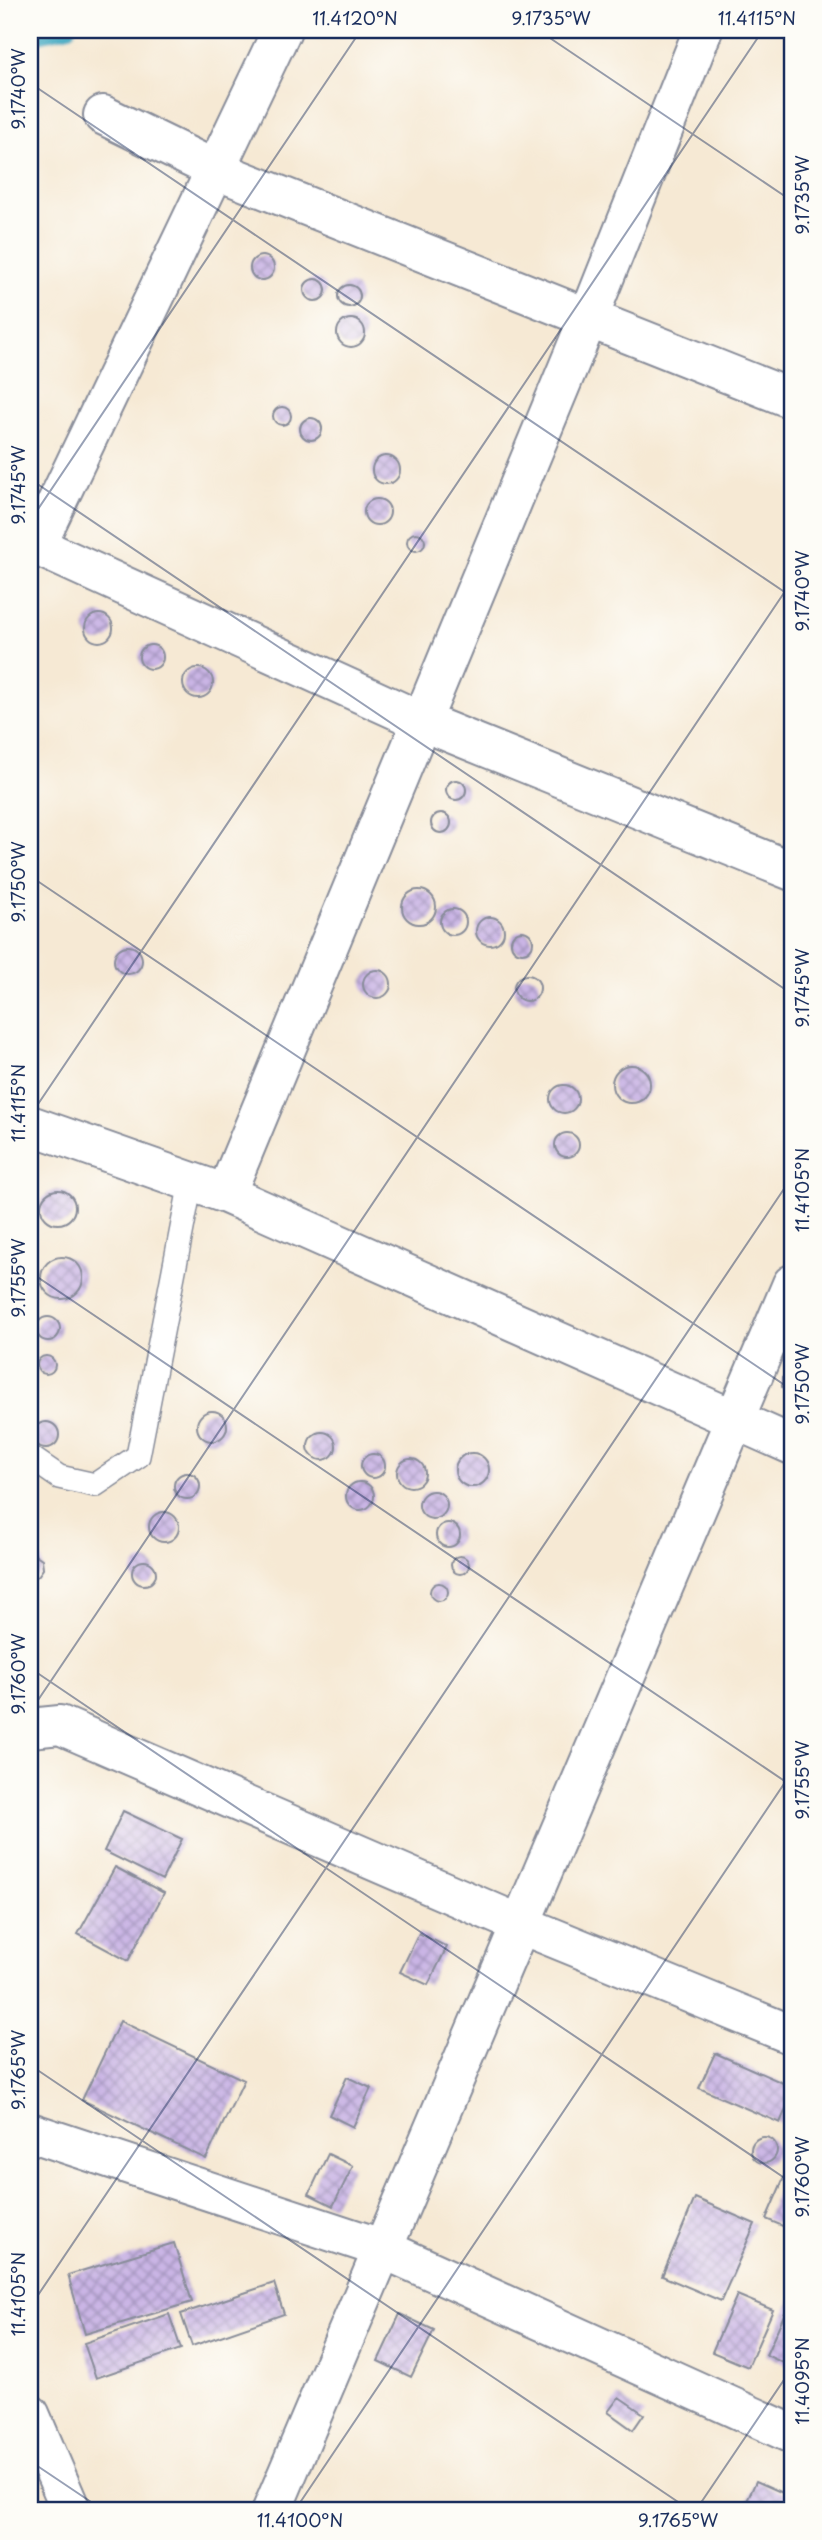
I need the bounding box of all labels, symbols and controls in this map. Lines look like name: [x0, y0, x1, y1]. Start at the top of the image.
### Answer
text: 11.4120°N: [312, 4, 398, 31]
text: 9.1735°W: [511, 4, 591, 31]
text: 11.4115°N: [718, 4, 796, 31]
text: 9.1740°W: [4, 48, 31, 130]
text: 9.1735°W: [788, 155, 815, 235]
text: 9.1745°W: [4, 445, 31, 525]
text: 9.1740°W: [788, 550, 815, 632]
text: 9.1750°W: [4, 841, 31, 923]
text: 9.1745°W: [788, 948, 815, 1028]
text: 11.4115°N: [4, 1064, 31, 1142]
text: 11.4105°N: [788, 1148, 815, 1232]
text: 9.1755°W: [4, 1238, 31, 1318]
text: 9.1750°W: [788, 1343, 815, 1425]
text: 9.1760°W: [4, 1633, 31, 1715]
text: 9.1755°W: [788, 1740, 815, 1820]
text: 9.1765°W: [4, 2029, 31, 2110]
text: 9.1760°W: [788, 2136, 815, 2218]
text: 11.4105°N: [4, 2252, 31, 2336]
text: 11.4095°N: [788, 2337, 815, 2425]
text: 11.4100°N: [257, 2506, 343, 2533]
text: 9.1765°W: [638, 2506, 719, 2533]

